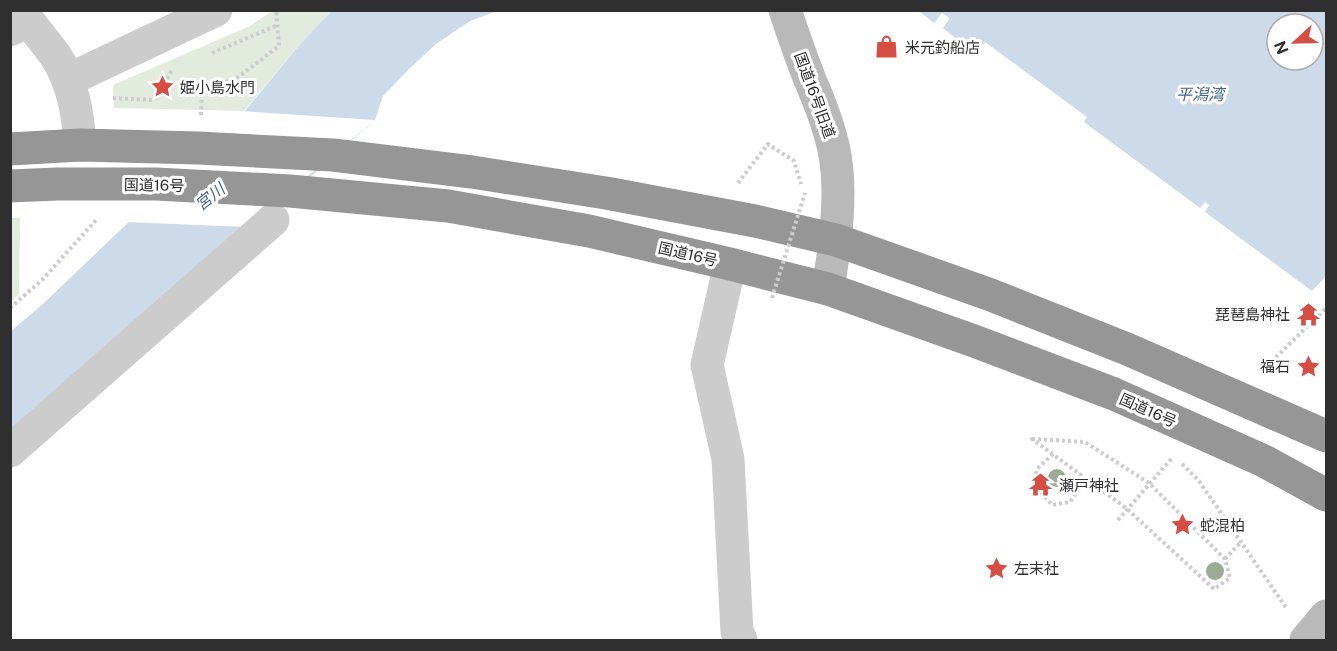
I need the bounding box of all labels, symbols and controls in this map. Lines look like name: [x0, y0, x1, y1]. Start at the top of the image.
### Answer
north arrow: [1265, 12, 1325, 72]
shop icon: 米元釣船店: [874, 34, 900, 60]
text: N: [1270, 38, 1293, 57]
place label: 米元釣船店: [905, 39, 980, 56]
street label: 国道16号旧道: [792, 50, 838, 140]
place icon: 姫小島水門: [149, 74, 175, 100]
place label: 姫小島水門: [180, 79, 255, 96]
water label: 平潟湾: [1176, 85, 1227, 104]
street label: 国道16号: [124, 176, 184, 194]
water label: 宮川: [192, 178, 230, 214]
street label: 国道16号: [657, 239, 719, 269]
temple icon: 琵琶島神社: [1295, 301, 1321, 327]
place label: 琵琶島神社: [1215, 306, 1290, 323]
place icon: 福石: [1295, 353, 1321, 379]
place label: 福石: [1260, 358, 1290, 375]
street label: 国道16号: [1117, 390, 1179, 430]
temple icon: 瀬戸神社: [1028, 472, 1054, 498]
place label: 瀬戸神社: [1059, 477, 1119, 494]
place icon: 蛇混柏: [1169, 512, 1195, 538]
place label: 蛇混柏: [1200, 517, 1245, 534]
place icon: 左末社: [983, 555, 1009, 581]
place label: 左末社: [1014, 560, 1059, 577]

